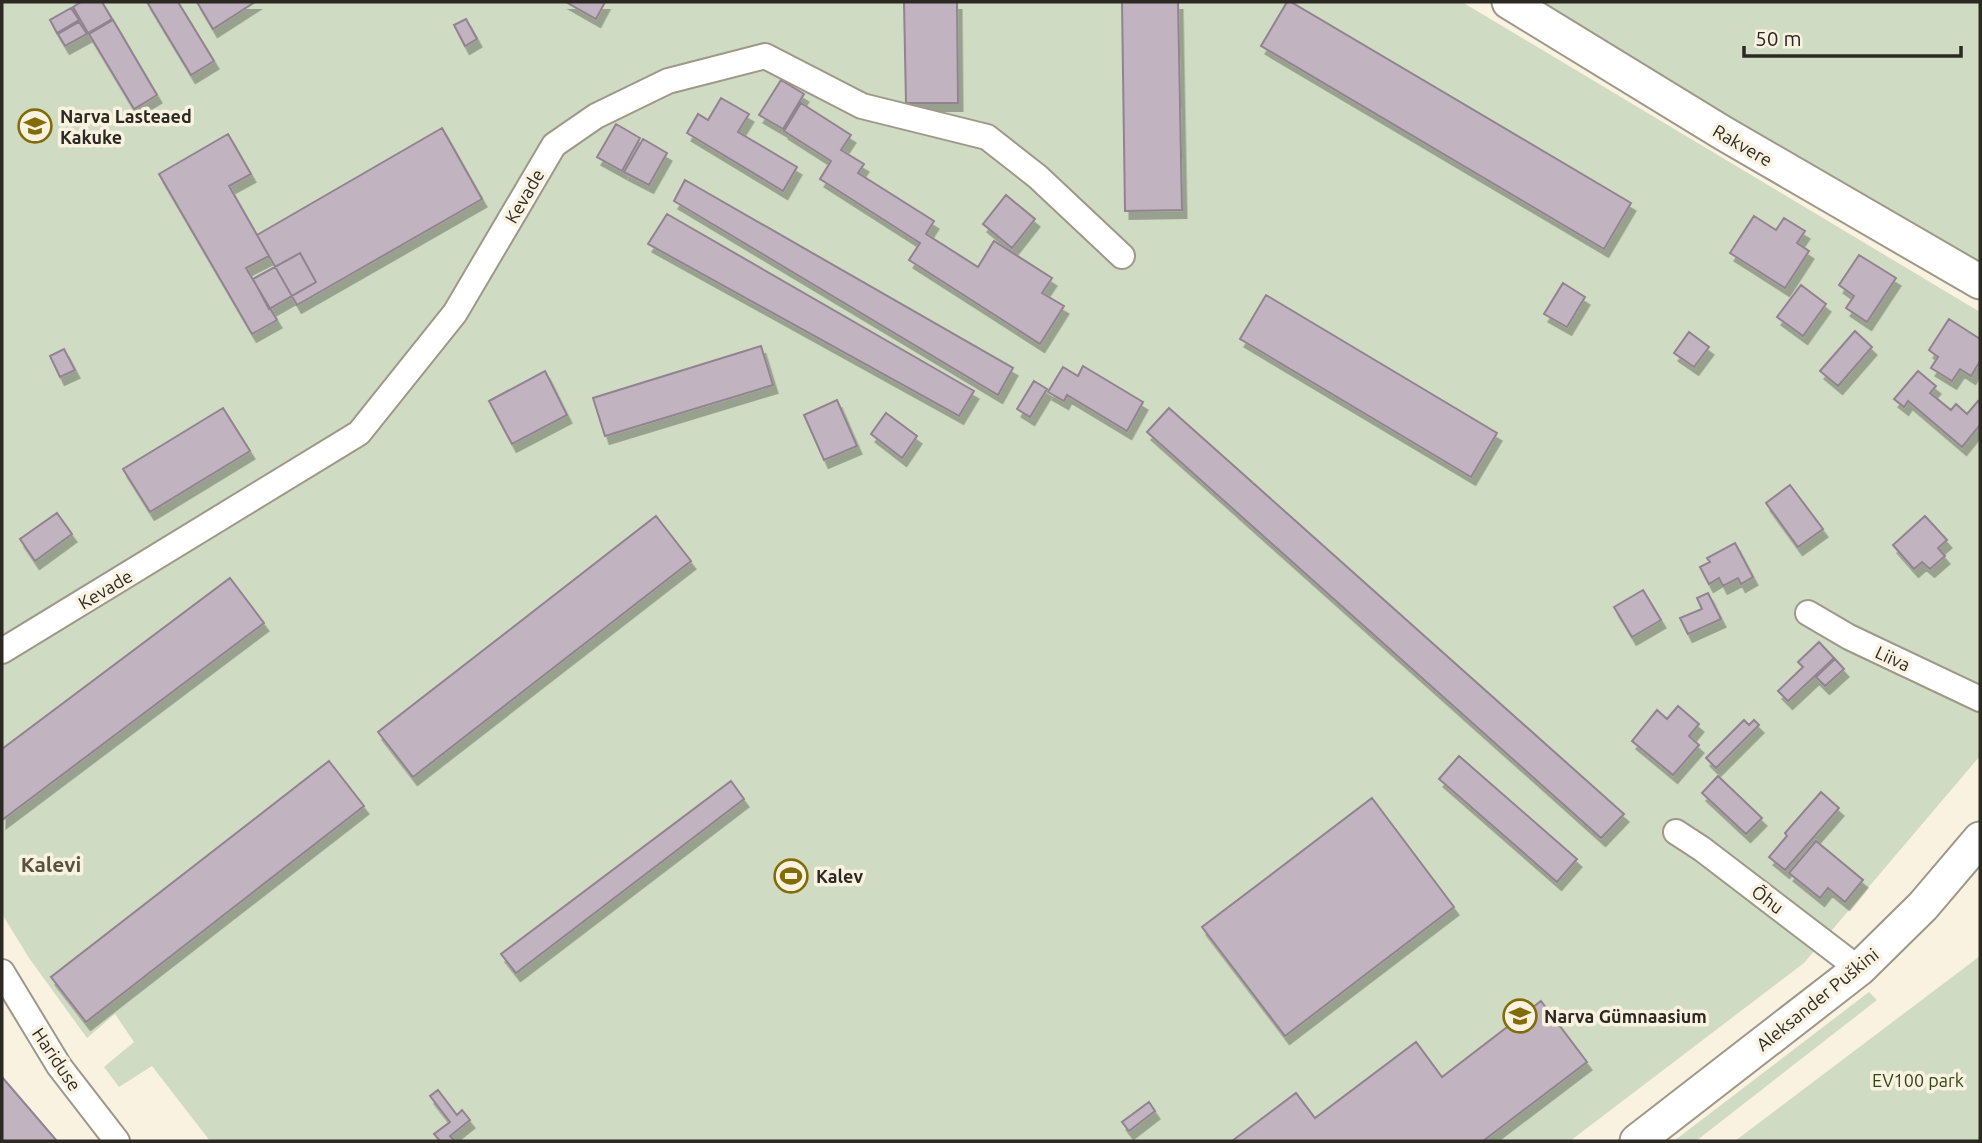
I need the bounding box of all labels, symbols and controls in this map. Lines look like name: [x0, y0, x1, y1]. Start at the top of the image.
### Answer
scale bar: [1744, 14, 1961, 58]
text: 50 m: [1755, 26, 1802, 50]
place label: Narva Lasteaed Kakuke: [60, 106, 192, 147]
school or university icon: Narva Lasteaed Kakuke: [16, 107, 54, 145]
street label: Rakvere: [1710, 120, 1776, 170]
street label: Kevade: [501, 165, 547, 227]
street label: Kevade: [74, 565, 136, 613]
street label: Liiva: [1873, 641, 1913, 675]
district label: Kalevi: [21, 852, 81, 876]
sports icon: Kalev: [772, 857, 810, 895]
place label: Kalev: [816, 866, 863, 886]
street label: Õhu: [1748, 880, 1788, 917]
street label: Aleksander Puškini: [1752, 944, 1882, 1054]
school or university icon: Narva Gümnaasium: [1501, 997, 1539, 1035]
place label: Narva Gümnaasium: [1544, 1006, 1707, 1026]
street label: Hariduse: [29, 1024, 85, 1094]
park label: EV100 park: [1872, 1070, 1964, 1090]

